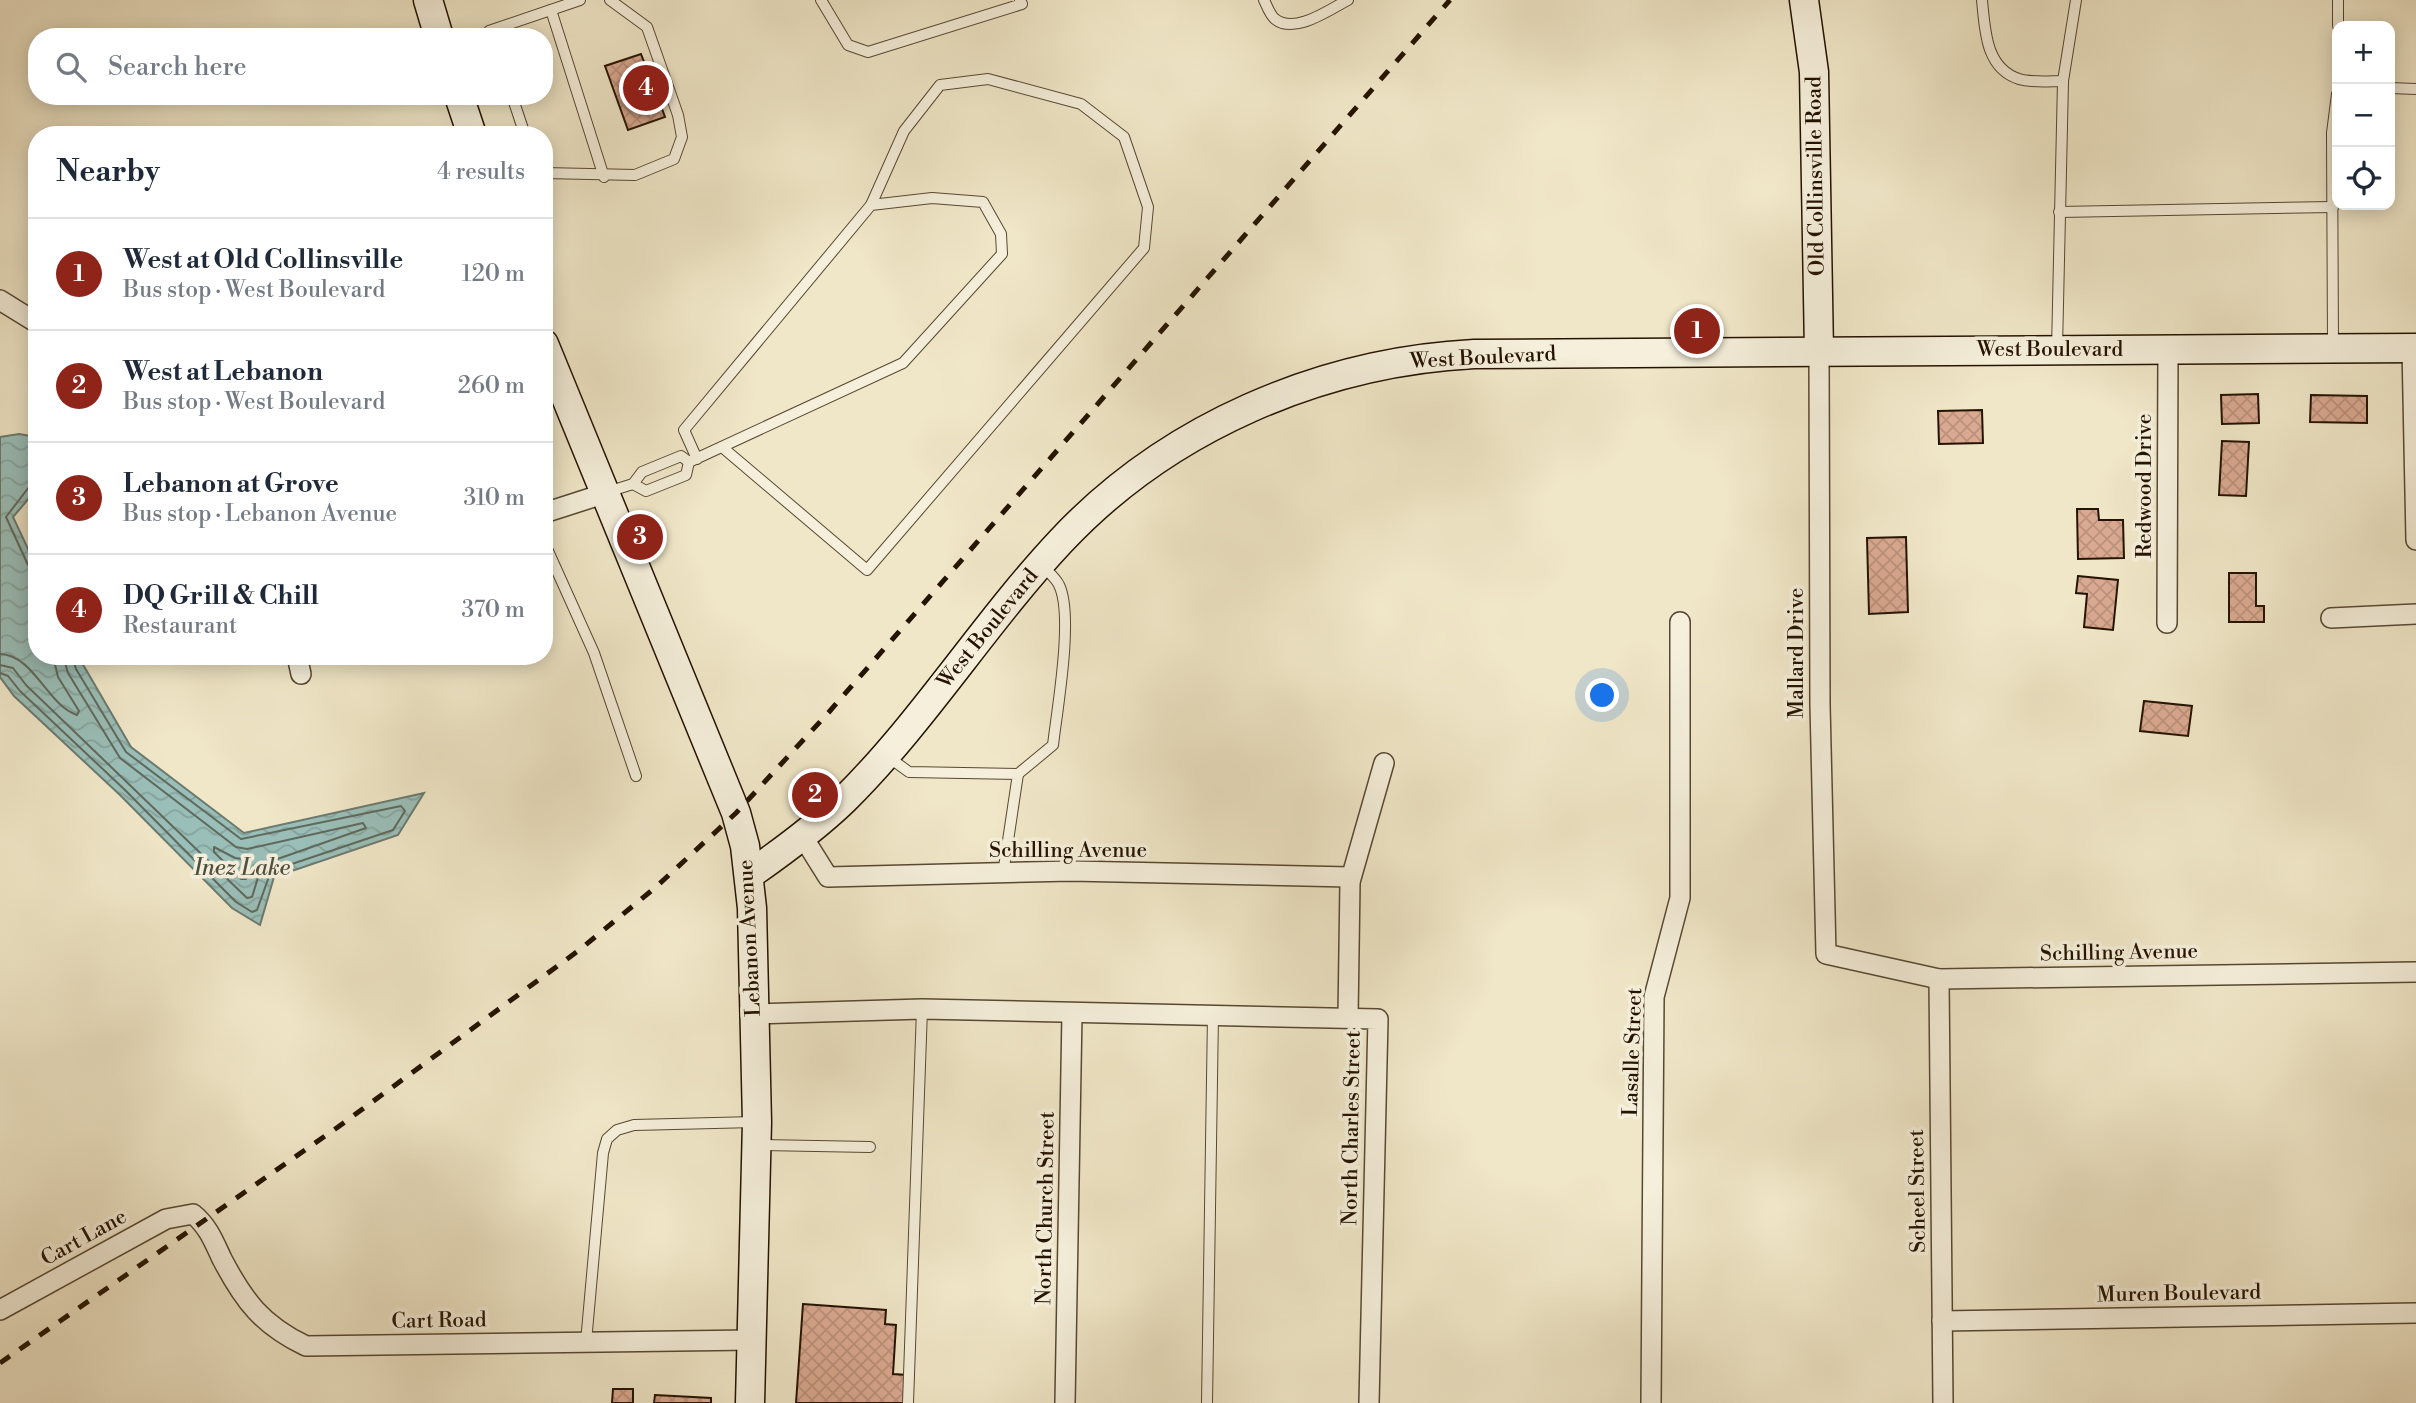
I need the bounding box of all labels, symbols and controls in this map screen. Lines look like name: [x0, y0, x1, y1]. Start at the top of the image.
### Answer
map controls: [2332, 21, 2395, 210]
button: +: [2332, 21, 2395, 84]
search box: [28, 28, 553, 105]
icon: search: [52, 48, 90, 86]
text: Search here: [108, 51, 247, 83]
pin: 4: [623, 62, 669, 114]
street label: Old Collinsville Road: [1801, 76, 1831, 276]
button: −: [2332, 84, 2395, 147]
button: locate: [2332, 147, 2395, 210]
text: Nearby: [56, 153, 160, 191]
text: 4 results: [437, 158, 525, 186]
text: West at Old Collinsville: [123, 244, 403, 276]
text: 1: [73, 260, 85, 288]
text: 120 m: [461, 260, 525, 288]
text: Bus stop · West Boulevard: [123, 276, 385, 304]
pin: 1: [1674, 305, 1720, 357]
street label: West Boulevard: [1976, 337, 2123, 363]
street label: West Boulevard: [1408, 341, 1557, 375]
text: West at Lebanon: [123, 356, 323, 388]
text: 2: [72, 372, 86, 400]
text: 260 m: [458, 372, 525, 400]
text: Bus stop · West Boulevard: [123, 388, 385, 416]
street label: Redwood Drive: [2132, 414, 2158, 558]
text: Lebanon at Grove: [123, 468, 339, 500]
text: 3: [72, 484, 86, 512]
text: 310 m: [464, 484, 525, 512]
text: Bus stop · Lebanon Avenue: [123, 500, 397, 528]
pin: 3: [617, 511, 663, 563]
street label: West Boulevard: [931, 564, 1044, 695]
text: DQ Grill & Chill: [123, 580, 319, 612]
street label: Mallard Drive: [1784, 588, 1810, 718]
text: 4: [71, 596, 87, 624]
text: 370 m: [462, 596, 525, 624]
text: Restaurant: [123, 612, 237, 640]
your location: [1585, 678, 1619, 712]
pin: 2: [792, 769, 838, 821]
street label: Schilling Avenue: [989, 838, 1147, 864]
water label: Inez Lake: [193, 854, 291, 882]
street label: Lebanon Avenue: [733, 859, 767, 1017]
street label: Schilling Avenue: [2040, 939, 2198, 967]
street label: Lasalle Street: [1618, 987, 1648, 1117]
street label: North Charles Street: [1337, 1030, 1367, 1226]
street label: North Church Street: [1031, 1111, 1061, 1305]
street label: Scheel Street: [1904, 1128, 1932, 1253]
street label: Cart Lane: [37, 1204, 131, 1272]
street label: Muren Boulevard: [2097, 1280, 2261, 1308]
street label: Cart Road: [391, 1307, 487, 1335]

